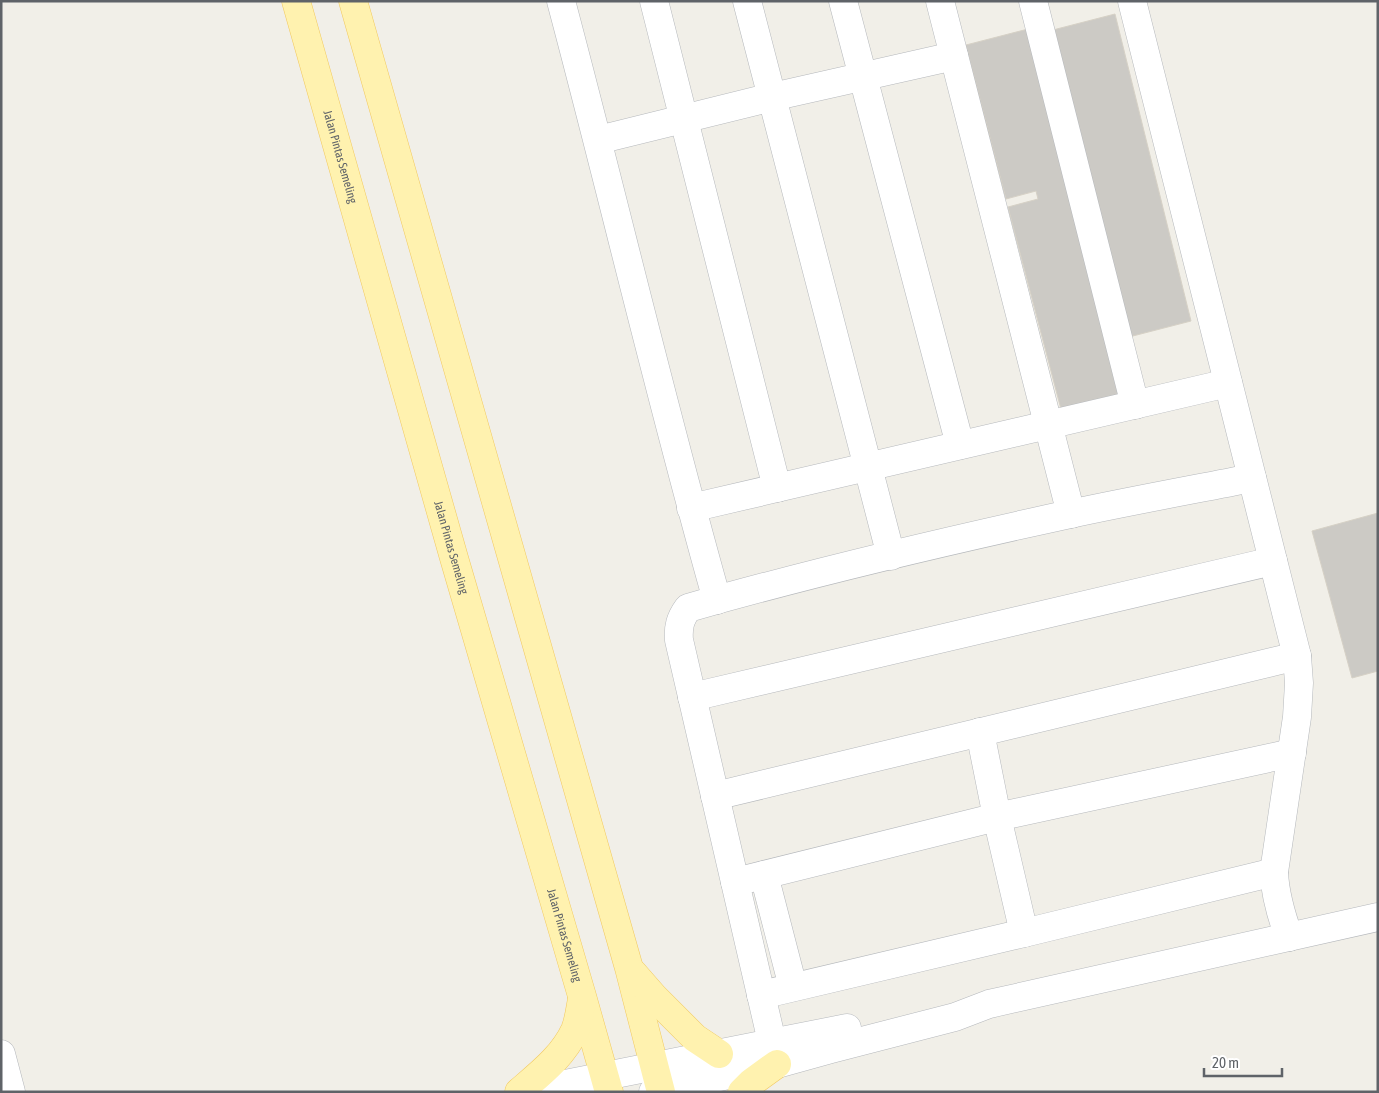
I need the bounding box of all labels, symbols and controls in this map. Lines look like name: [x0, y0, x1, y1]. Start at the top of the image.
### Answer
street label: Jalan Pintas Semeling: [320, 109, 360, 206]
street label: Jalan Pintas Semeling: [431, 499, 471, 597]
street label: Jalan Pintas Semeling: [544, 887, 585, 984]
scale bar: [1204, 1046, 1282, 1078]
text: 20 m: [1212, 1054, 1239, 1071]

